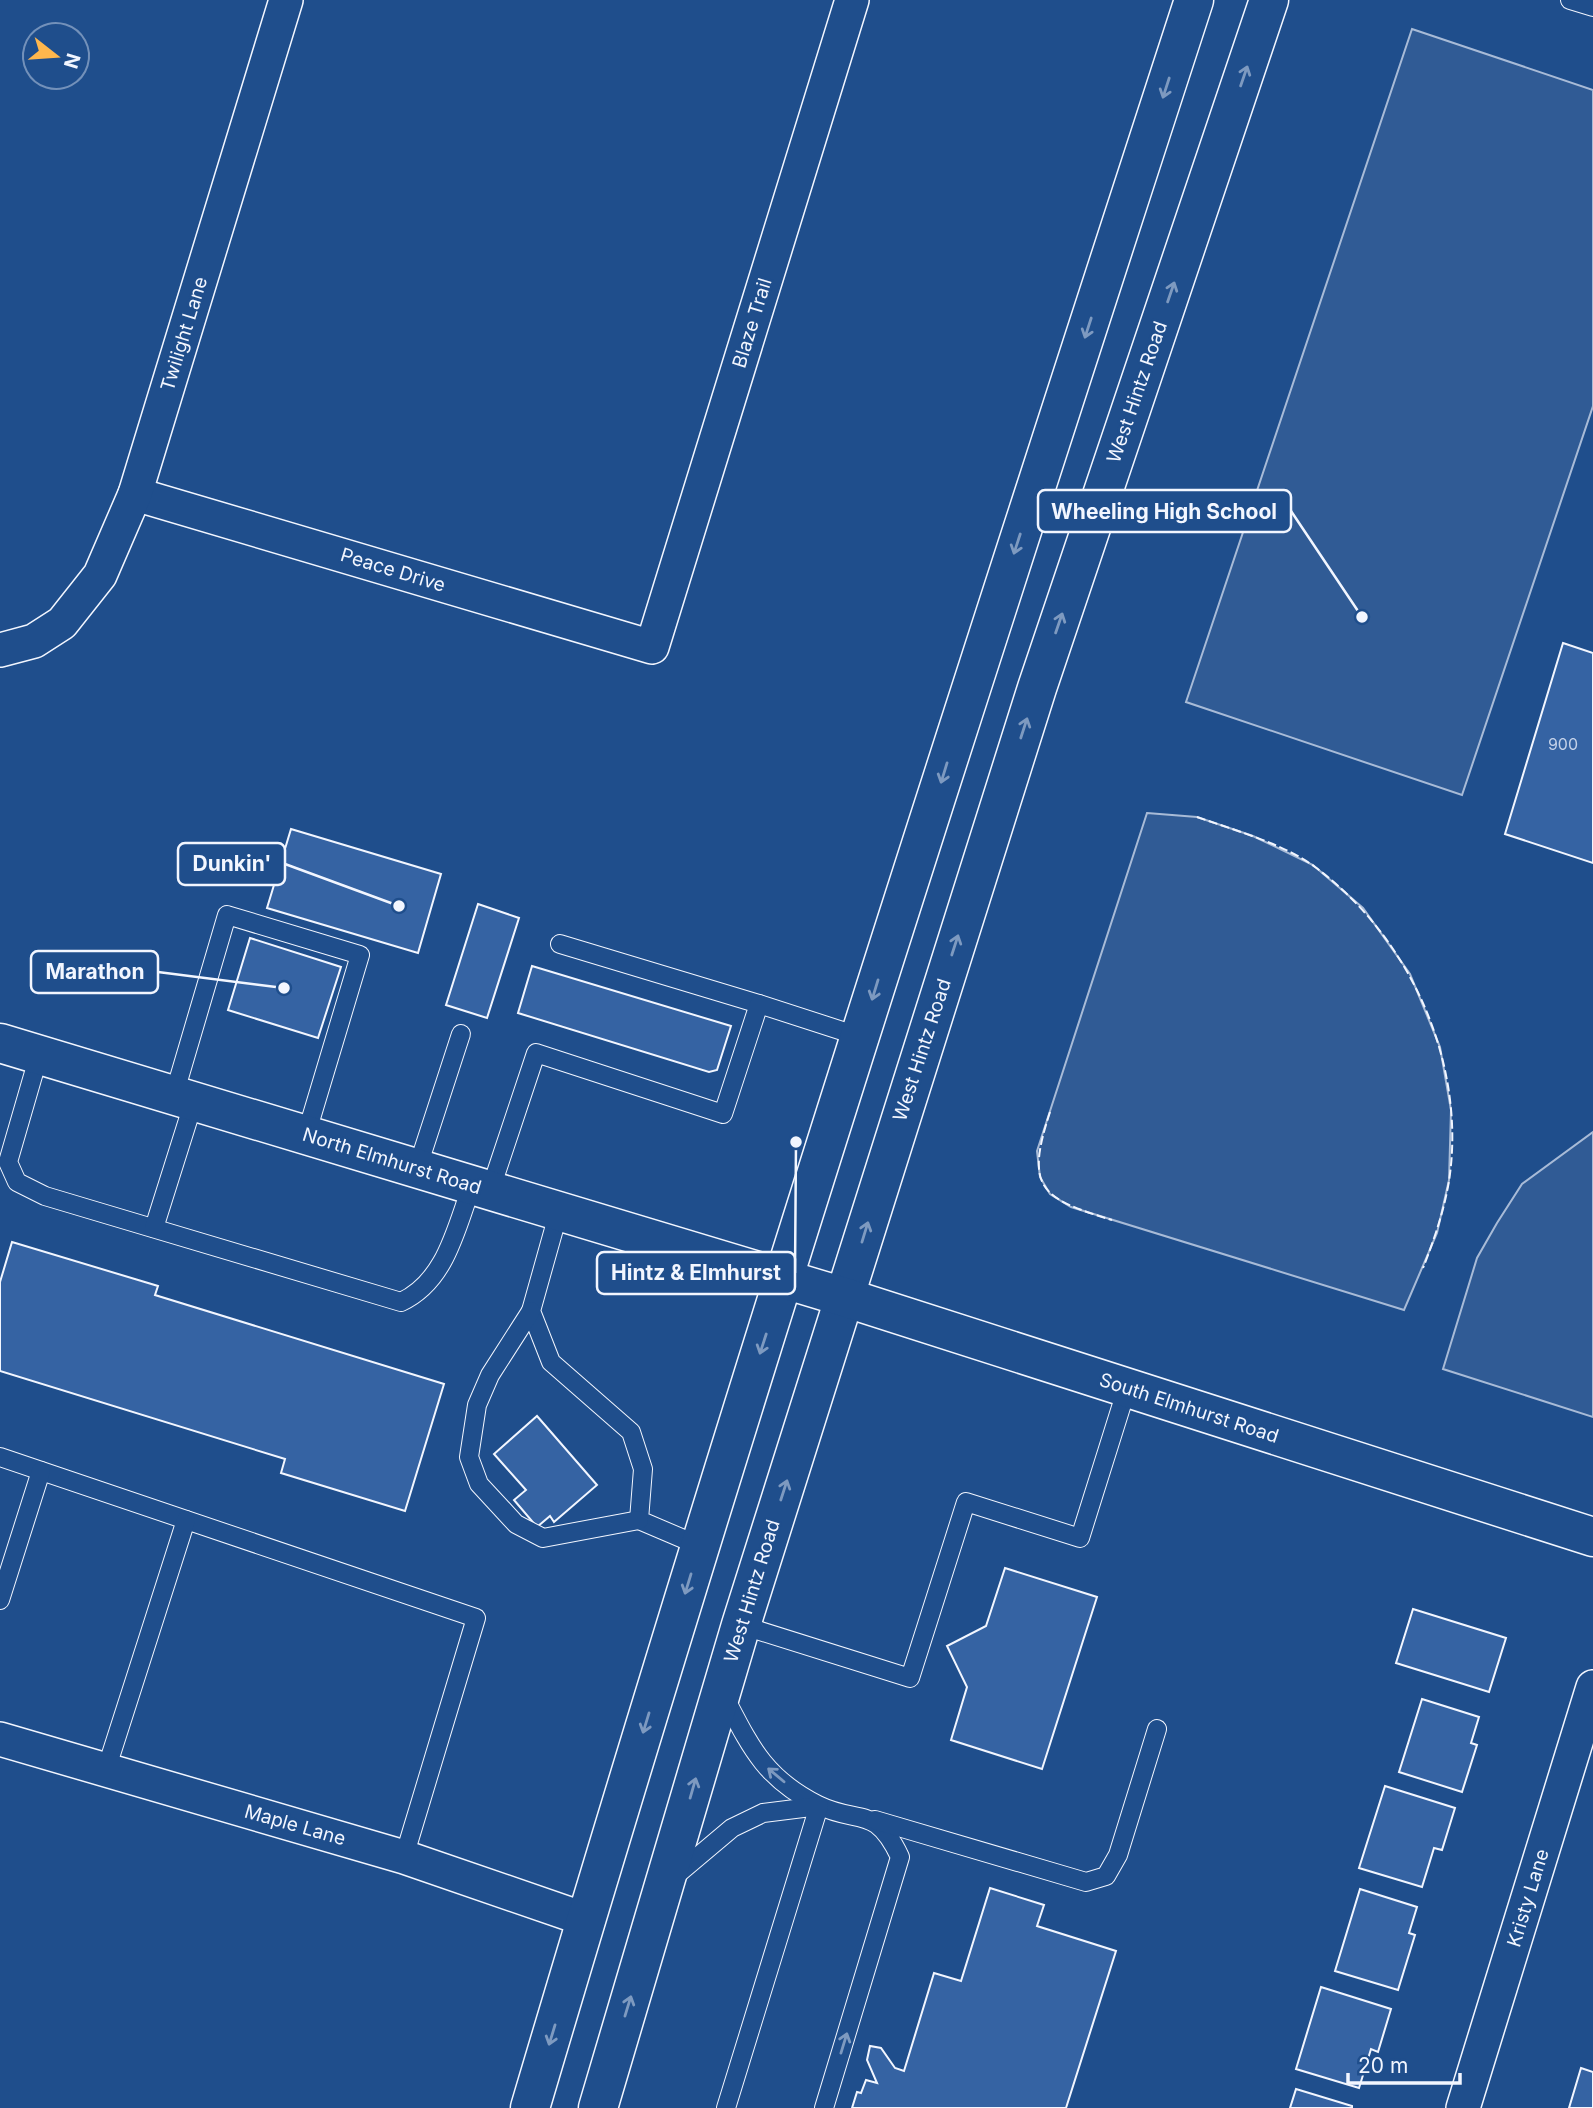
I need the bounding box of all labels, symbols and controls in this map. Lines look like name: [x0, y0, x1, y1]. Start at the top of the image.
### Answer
north arrow: [21, 21, 91, 91]
text: N: [59, 51, 85, 71]
one-way arrow: [1238, 66, 1251, 88]
one-way arrow: [1159, 77, 1171, 99]
street label: Twilight Lane: [156, 274, 212, 394]
street label: Blaze Trail: [727, 275, 777, 371]
one-way arrow: [1166, 281, 1178, 303]
one-way arrow: [1081, 316, 1093, 338]
street label: West Hintz Road: [1102, 318, 1172, 466]
callout: Wheeling High School: [1038, 490, 1291, 532]
text: Wheeling High School: [1051, 499, 1277, 524]
one-way arrow: [1010, 533, 1023, 555]
street label: Peace Drive: [338, 543, 448, 597]
one-way arrow: [1054, 613, 1066, 635]
one-way arrow: [1019, 718, 1031, 740]
house number: 900: [1548, 734, 1578, 754]
one-way arrow: [936, 762, 949, 784]
callout: Dunkin': [178, 843, 285, 885]
text: Dunkin': [193, 851, 271, 876]
one-way arrow: [950, 935, 963, 957]
callout: Marathon: [31, 951, 158, 993]
text: Marathon: [46, 959, 144, 984]
street label: West Hintz Road: [888, 976, 956, 1124]
one-way arrow: [868, 979, 881, 1001]
street label: North Elmhurst Road: [300, 1123, 484, 1199]
one-way arrow: [859, 1222, 872, 1244]
callout: Hintz & Elmhurst: [597, 1252, 795, 1294]
text: Hintz & Elmhurst: [611, 1260, 781, 1285]
one-way arrow: [756, 1333, 769, 1355]
street label: South Elmhurst Road: [1096, 1368, 1282, 1448]
one-way arrow: [778, 1479, 791, 1501]
street label: West Hintz Road: [719, 1517, 785, 1665]
one-way arrow: [681, 1573, 693, 1595]
one-way arrow: [639, 1712, 652, 1734]
one-way arrow: [767, 1767, 785, 1783]
one-way arrow: [687, 1777, 700, 1799]
street label: Maple Lane: [242, 1800, 348, 1850]
street label: Kristy Lane: [1502, 1846, 1554, 1950]
one-way arrow: [622, 1995, 635, 2017]
one-way arrow: [545, 2023, 558, 2045]
one-way arrow: [838, 2032, 851, 2054]
scale bar: [1348, 2042, 1460, 2086]
text: 20 m: [1358, 2053, 1408, 2078]

